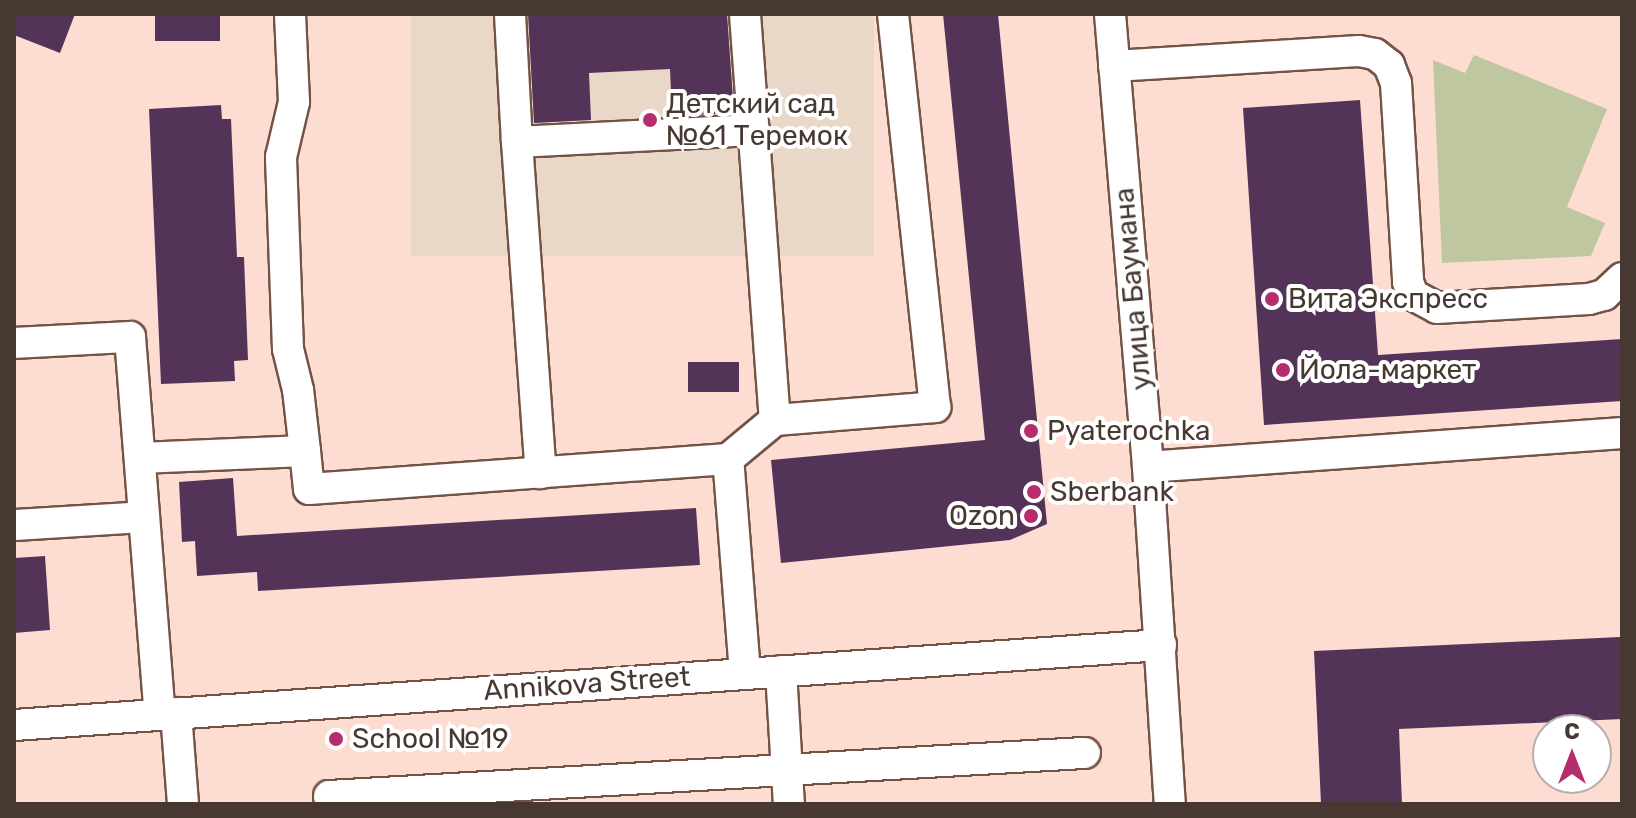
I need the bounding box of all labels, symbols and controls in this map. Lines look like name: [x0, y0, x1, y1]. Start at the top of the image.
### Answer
place label: Детский сад №61 Теремок: [666, 87, 848, 153]
marker: Детский сад №61 Теремок: [641, 111, 659, 129]
street label: улица Баумана: [1107, 186, 1159, 392]
place label: Вита Экспресс: [1288, 282, 1488, 316]
marker: Вита Экспресс: [1263, 290, 1281, 308]
place label: Йола-маркет: [1299, 353, 1476, 387]
marker: Йола-маркет: [1274, 361, 1292, 379]
place label: Pyaterochka: [1047, 414, 1210, 448]
marker: Pyaterochka: [1022, 422, 1040, 440]
place label: Sberbank: [1050, 475, 1174, 509]
marker: Sberbank: [1025, 483, 1043, 501]
place label: Ozon: [949, 499, 1015, 533]
marker: Ozon: [1022, 507, 1040, 525]
street label: Annikova Street: [483, 660, 691, 708]
north arrow: [1532, 714, 1612, 794]
text: С: [1564, 718, 1580, 745]
place label: School №19: [352, 722, 509, 756]
marker: School №19: [327, 730, 345, 748]

